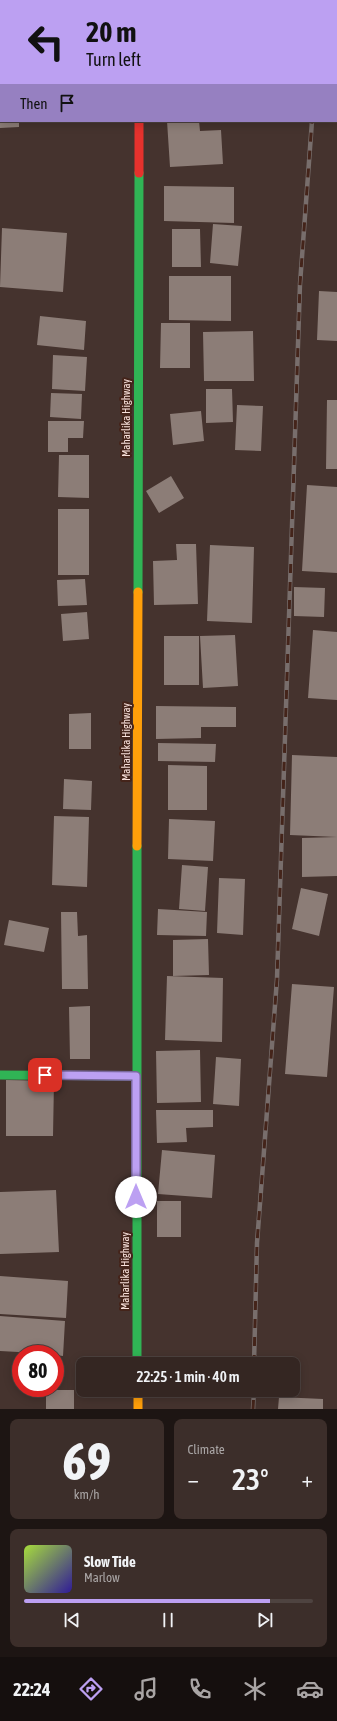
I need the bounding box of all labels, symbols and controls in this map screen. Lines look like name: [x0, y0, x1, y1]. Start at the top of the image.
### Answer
icon: left: [20, 16, 72, 68]
text: 20 m: [86, 16, 136, 48]
text: Turn left: [86, 49, 141, 70]
icon: arrive: [56, 92, 78, 114]
text: Then: [20, 95, 48, 112]
street label: Maharlika Highway: [120, 378, 132, 457]
street label: Maharlika Highway: [120, 702, 132, 781]
pin: [28, 1058, 62, 1092]
icon: arrive: [34, 1064, 56, 1086]
position arrow: [115, 1176, 157, 1218]
street label: Maharlika Highway: [119, 1231, 131, 1310]
speed limit sign: 80: [12, 1345, 64, 1397]
text: 22:25 · 1 min · 40 m: [136, 1368, 240, 1385]
text: 69: [62, 1431, 111, 1491]
text: Climate: [188, 1442, 225, 1457]
text: 23°: [232, 1462, 268, 1496]
text: −: [188, 1466, 199, 1492]
text: +: [302, 1466, 313, 1492]
text: km/h: [74, 1487, 100, 1502]
text: Slow Tide: [84, 1553, 136, 1570]
text: Marlow: [84, 1570, 120, 1585]
icon: previous: [61, 1609, 83, 1631]
icon: pause: [157, 1609, 179, 1631]
icon: next: [254, 1609, 276, 1631]
icon: directions: [77, 1675, 105, 1703]
icon: music: [132, 1675, 160, 1703]
icon: phone: [186, 1675, 214, 1703]
icon: climate: [241, 1675, 269, 1703]
icon: car: [296, 1675, 324, 1703]
text: 22:24: [13, 1679, 50, 1700]

